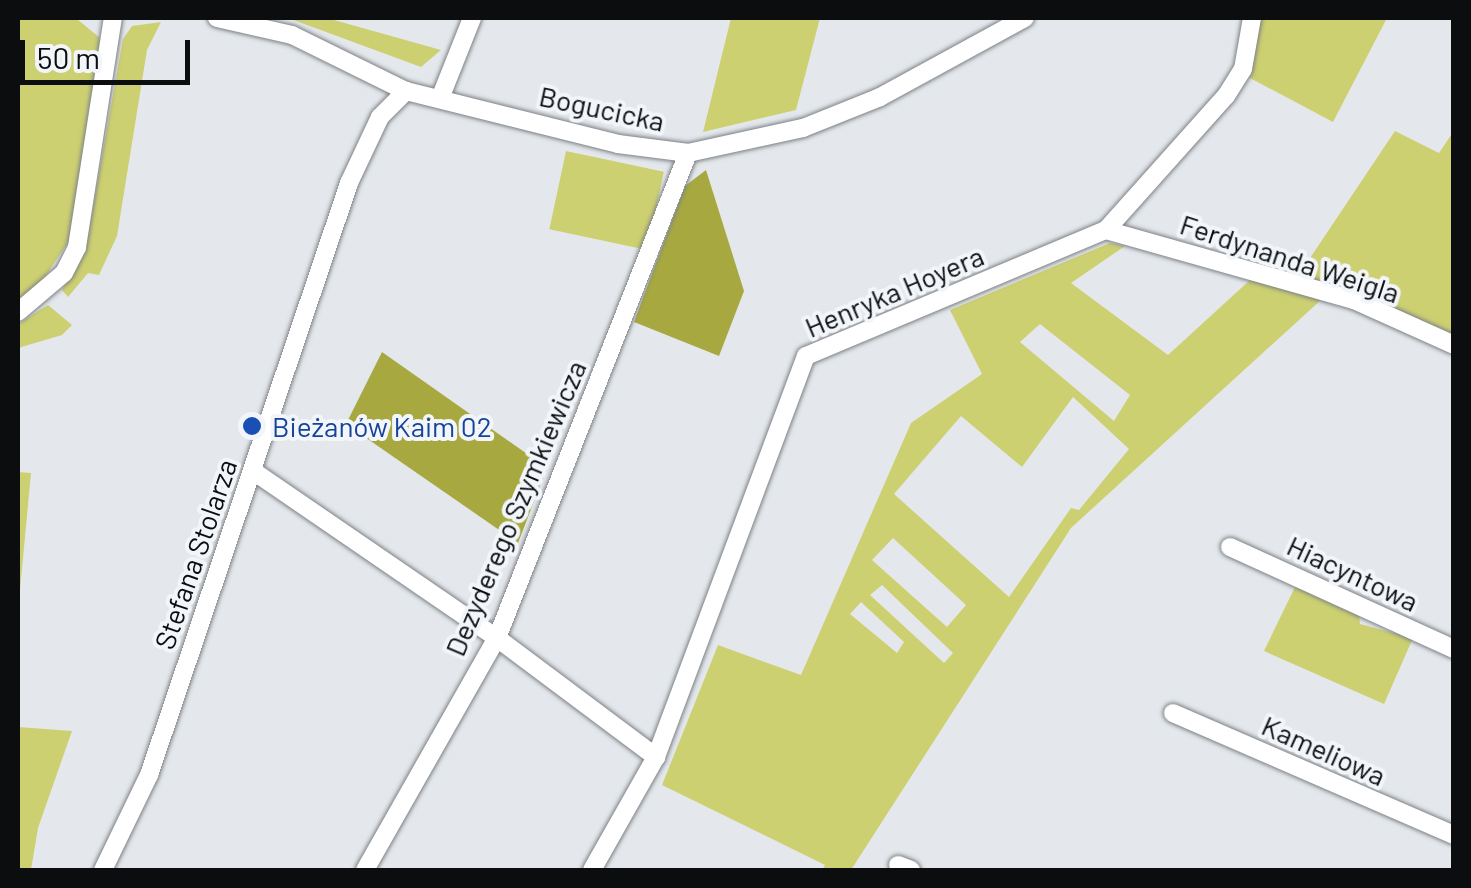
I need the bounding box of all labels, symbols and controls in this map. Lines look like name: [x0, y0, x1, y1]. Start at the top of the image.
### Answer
scale bar: [25, 20, 195, 82]
text: 50 m: [37, 39, 100, 75]
street label: Bogucicka: [536, 78, 668, 138]
street label: Ferdynanda Weigla: [1176, 207, 1404, 309]
street label: Henryka Hoyera: [800, 238, 988, 344]
street label: Dezyderego Szymkiewicza: [438, 355, 592, 661]
place label: Bieżanów Kaim 02: [272, 409, 492, 443]
marker: Bieżanów Kaim 02: [241, 415, 263, 437]
street label: Stefana Stolarza: [147, 455, 243, 653]
street label: Hiacyntowa: [1282, 528, 1424, 618]
street label: Kameliowa: [1257, 708, 1391, 792]

